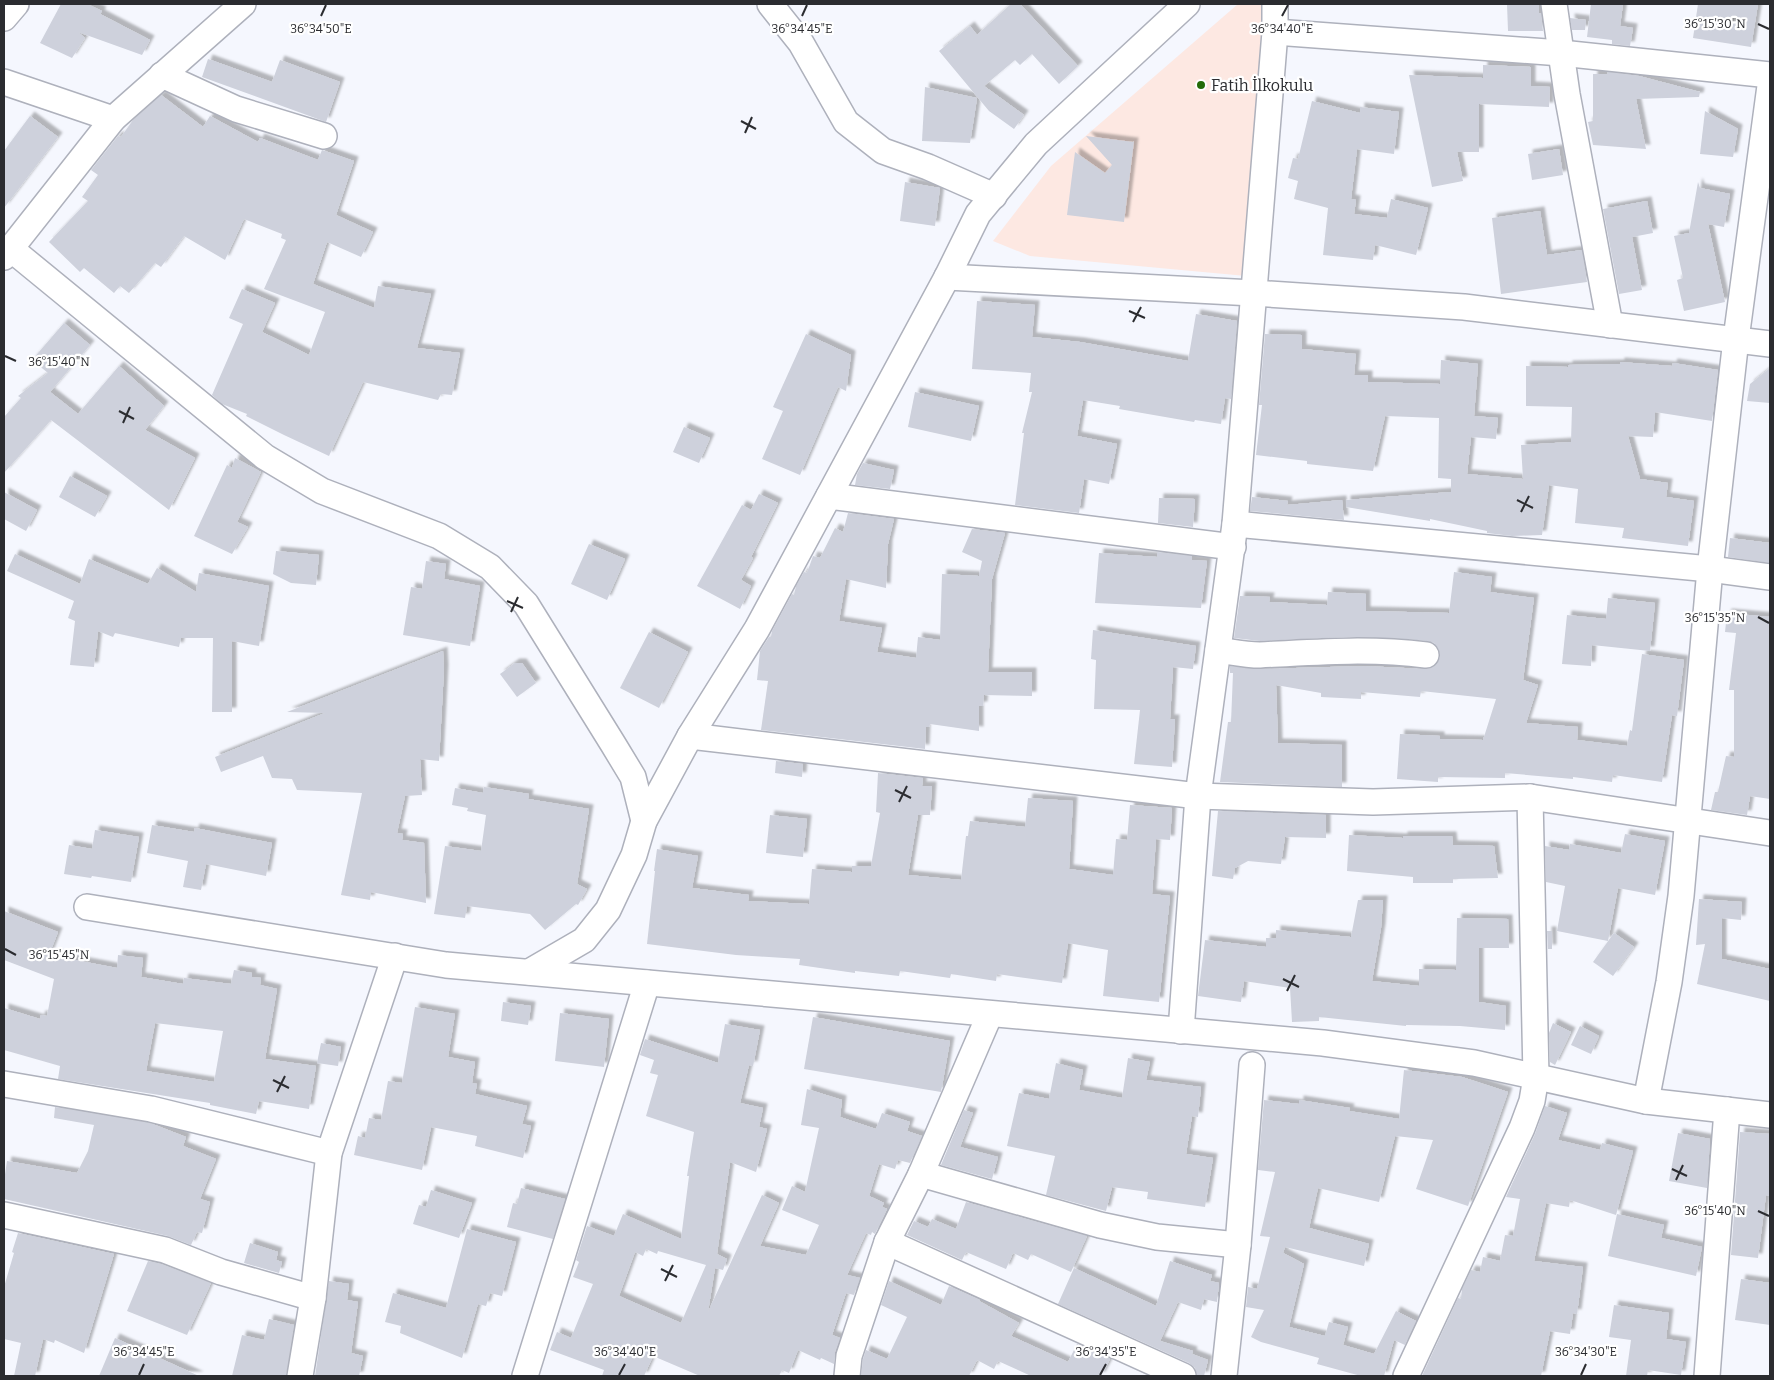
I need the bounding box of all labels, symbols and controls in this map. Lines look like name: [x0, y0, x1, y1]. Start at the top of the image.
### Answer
text: 36°15'30"N: [1684, 17, 1746, 31]
text: 36°34'50"E: [290, 22, 352, 36]
text: 36°34'45"E: [772, 22, 832, 36]
text: 36°34'40"E: [1251, 22, 1313, 36]
place label: Fatih İlkokulu: [1211, 76, 1313, 95]
marker: Fatih İlkokulu: [1195, 79, 1207, 91]
text: 36°15'40"N: [28, 355, 90, 369]
text: 36°15'35"N: [1685, 611, 1746, 625]
text: 36°15'45"N: [29, 948, 90, 962]
text: 36°15'40"N: [1684, 1204, 1746, 1218]
text: 36°34'45"E: [114, 1345, 174, 1359]
text: 36°34'40"E: [594, 1345, 656, 1359]
text: 36°34'35"E: [1076, 1345, 1136, 1359]
text: 36°34'30"E: [1555, 1345, 1617, 1359]

